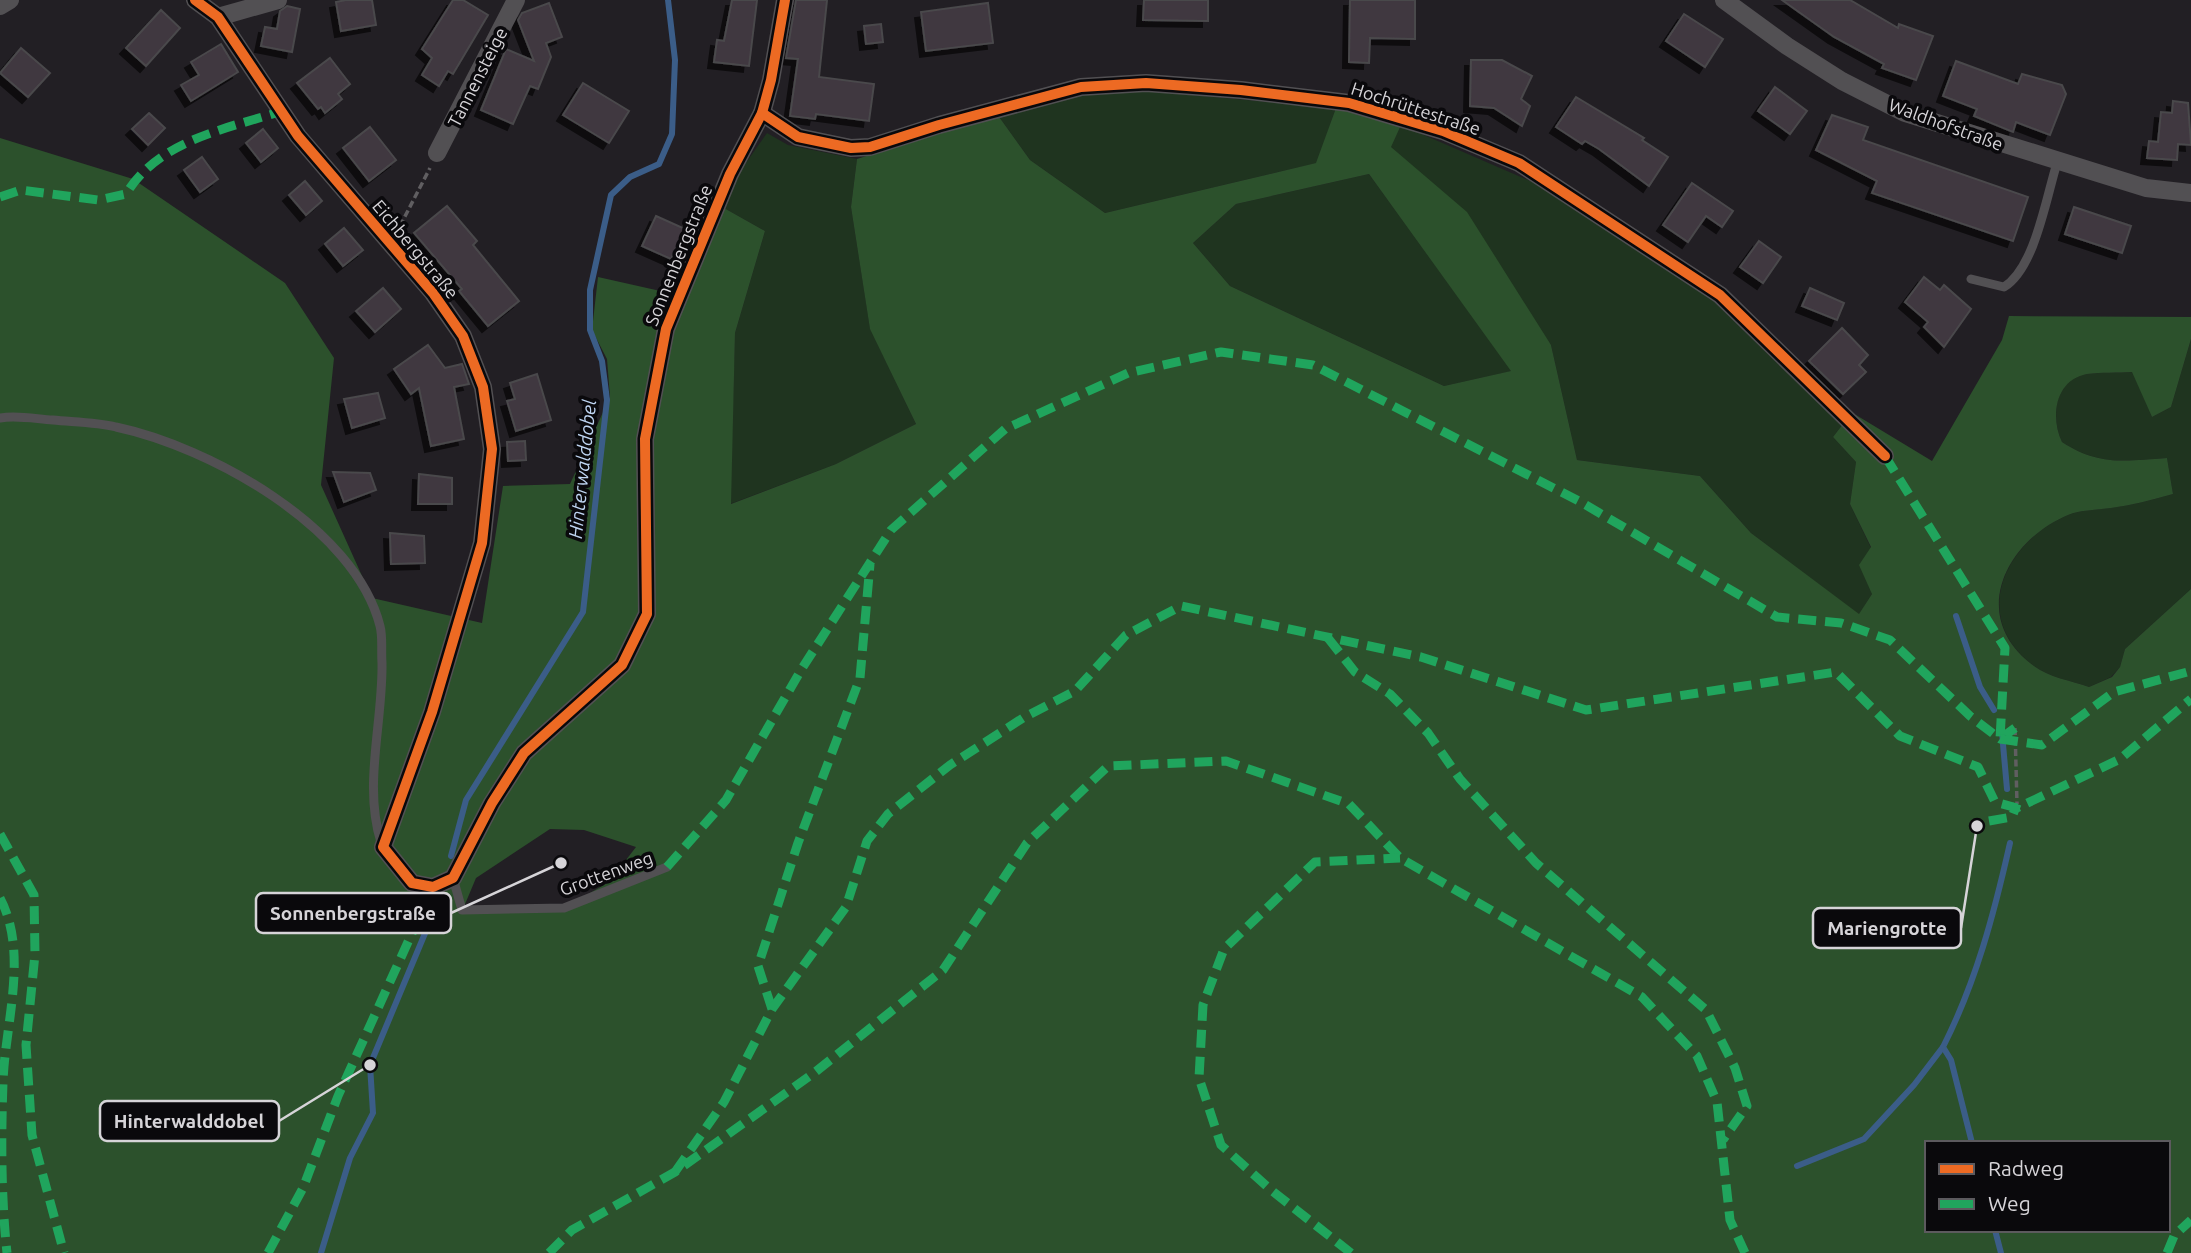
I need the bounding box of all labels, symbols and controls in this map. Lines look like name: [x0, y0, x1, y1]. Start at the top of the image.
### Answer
street label: Tannensteige: [443, 24, 511, 130]
street label: Hochrüttestraße: [1349, 78, 1483, 138]
street label: Waldhofstraße: [1886, 94, 2006, 154]
street label: Sonnenbergstraße: [641, 182, 715, 328]
street label: Eichbergstraße: [369, 196, 463, 302]
water label: Hinterwalddobel: [564, 398, 600, 540]
street label: Grottenweg: [557, 847, 655, 899]
callout: Sonnenbergstraße: [256, 893, 451, 933]
text: Sonnenbergstraße: [270, 902, 436, 924]
callout: Mariengrotte: [1813, 908, 1961, 948]
text: Mariengrotte: [1827, 917, 1947, 939]
callout: Hinterwalddobel: [100, 1101, 279, 1141]
text: Hinterwalddobel: [114, 1110, 264, 1132]
legend: [1925, 1141, 2170, 1232]
text: Radweg: [1988, 1156, 2064, 1180]
text: Weg: [1988, 1191, 2031, 1215]

